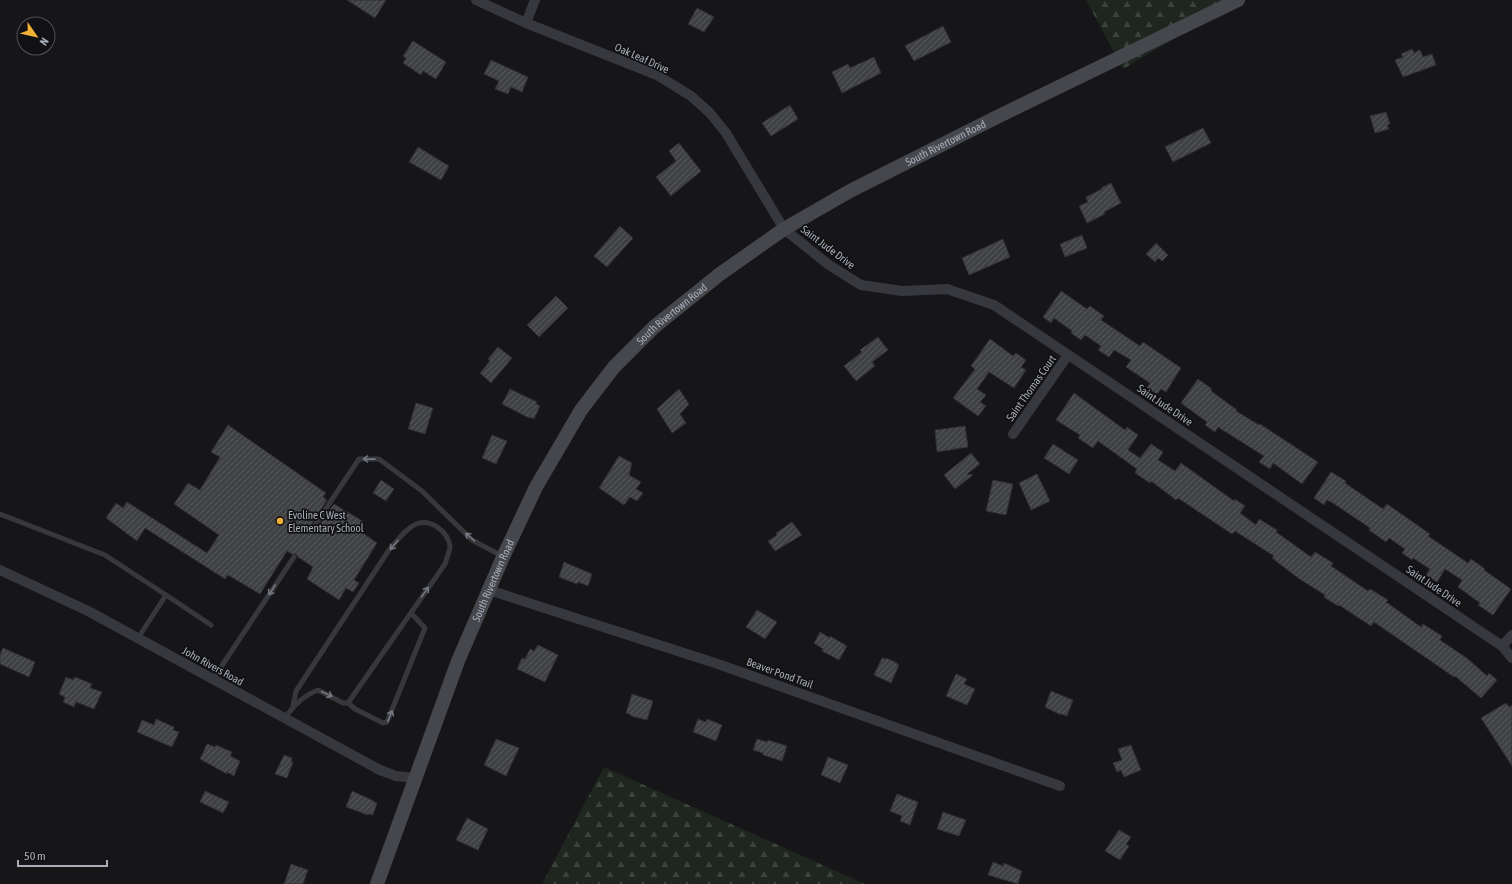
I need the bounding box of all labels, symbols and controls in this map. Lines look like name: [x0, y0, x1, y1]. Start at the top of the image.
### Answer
north arrow: [16, 16, 56, 56]
text: N: [37, 36, 51, 48]
street label: Oak Leaf Drive: [613, 41, 671, 75]
street label: South Rivertown Road: [903, 118, 988, 168]
street label: Saint Jude Drive: [799, 223, 857, 271]
street label: South Rivertown Road: [634, 281, 709, 347]
street label: Saint Thomas Court: [1004, 353, 1058, 423]
street label: Saint Jude Drive: [1135, 382, 1195, 428]
one-way arrow: [363, 455, 376, 463]
place label: Evoline C West Elementary School: [288, 509, 364, 534]
marker: Evoline C West Elementary School: [275, 516, 285, 526]
one-way arrow: [464, 532, 475, 541]
street label: South Rivertown Road: [470, 538, 516, 623]
one-way arrow: [389, 540, 398, 550]
street label: Saint Jude Drive: [1404, 563, 1464, 609]
one-way arrow: [268, 584, 276, 595]
one-way arrow: [421, 587, 429, 598]
street label: John Rivers Road: [180, 644, 246, 688]
street label: Beaver Pond Trail: [745, 655, 815, 691]
one-way arrow: [320, 691, 332, 699]
one-way arrow: [387, 710, 394, 722]
scale bar: [18, 842, 107, 868]
text: 50 m: [24, 849, 46, 863]

